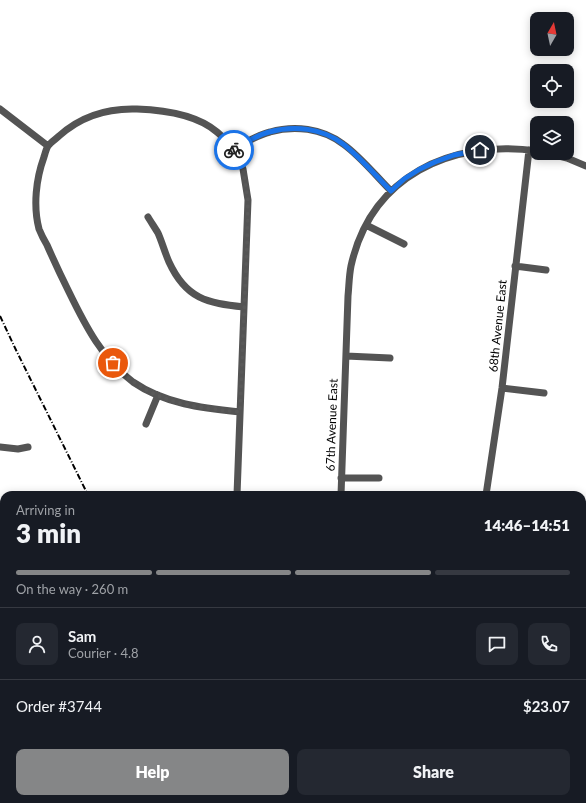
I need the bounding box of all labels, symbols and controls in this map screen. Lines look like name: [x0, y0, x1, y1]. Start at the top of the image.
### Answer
north arrow: [530, 12, 574, 56]
map controls: [530, 12, 574, 160]
button: locate: [530, 64, 574, 108]
button: layers: [530, 116, 574, 160]
courier: [214, 130, 254, 170]
pin: [463, 133, 497, 167]
icon: bike: [223, 139, 245, 161]
icon: home: [469, 139, 491, 161]
street label: 68th Avenue East: [485, 278, 510, 373]
pin: [96, 346, 130, 380]
icon: bag: [102, 352, 124, 374]
street label: 67th Avenue East: [322, 378, 341, 472]
text: Arriving in: [16, 502, 75, 518]
text: 14:46–14:51: [484, 516, 570, 534]
text: 3 min: [16, 517, 81, 549]
text: On the way · 260 m: [16, 581, 128, 597]
button: person: [16, 623, 58, 665]
button: chat: [476, 623, 518, 665]
button: phone: [528, 623, 570, 665]
text: Sam: [68, 627, 96, 645]
text: Courier · 4.8: [68, 645, 139, 661]
text: Order #3744: [16, 697, 102, 715]
text: $23.07: [523, 697, 570, 715]
button: Help: [16, 749, 289, 795]
button: Share: [297, 749, 570, 795]

